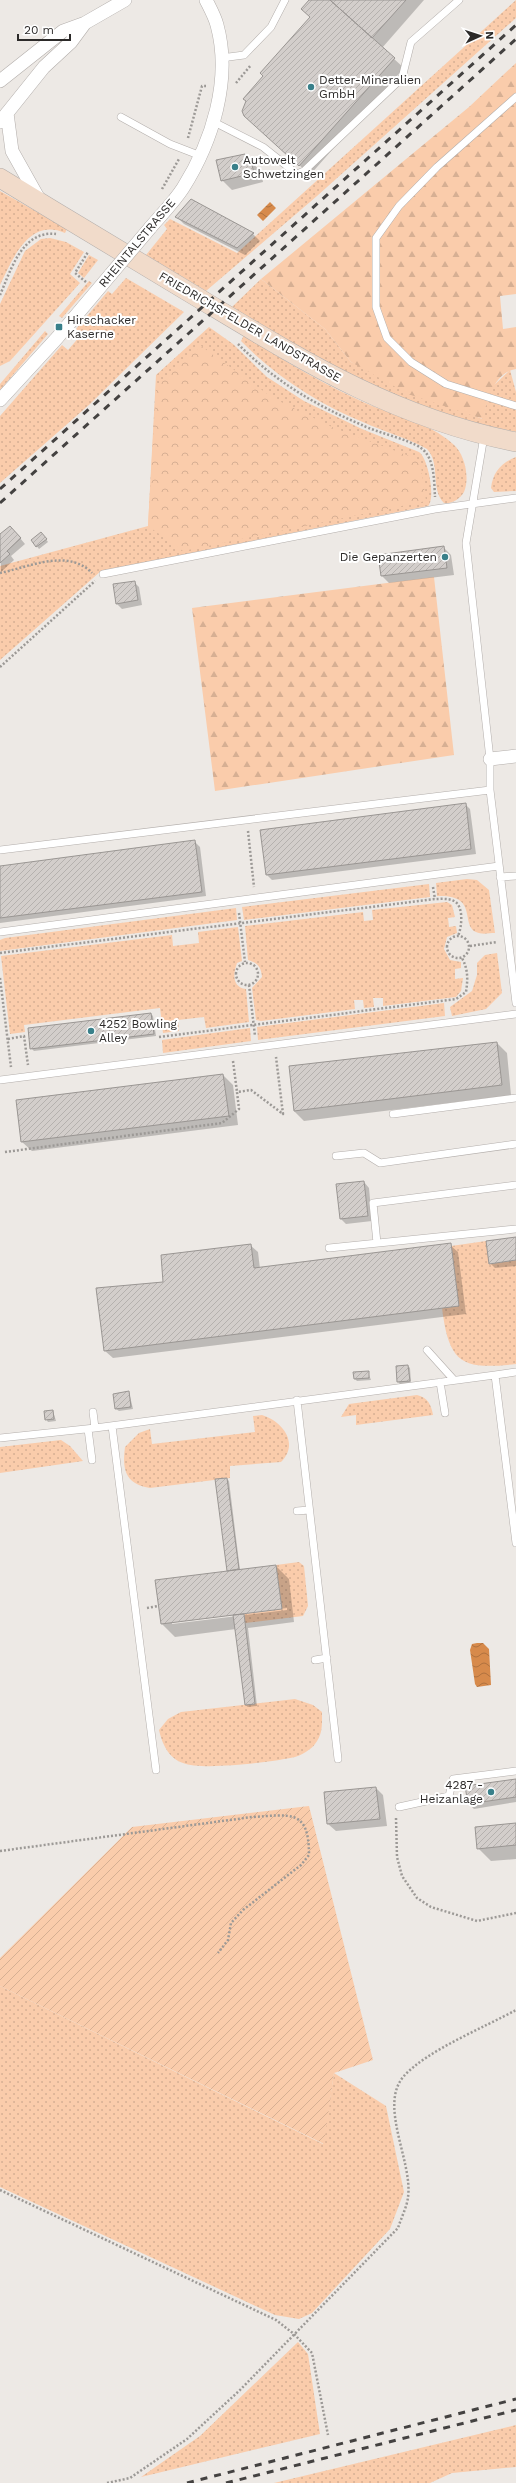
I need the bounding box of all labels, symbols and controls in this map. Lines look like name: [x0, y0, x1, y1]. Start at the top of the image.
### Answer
scale bar: [18, 16, 70, 42]
north arrow: [460, 16, 500, 56]
text: 20 m: [24, 23, 54, 37]
text: N: [483, 31, 496, 40]
place label: Detter-Mineralien GmbH: [319, 73, 421, 101]
marker: Detter-Mineralien GmbH: [306, 82, 316, 92]
place label: Autowelt Schwetzingen: [243, 153, 324, 181]
marker: Autowelt Schwetzingen: [230, 162, 240, 172]
street label: RHEINTALSTRASSE: [96, 196, 178, 290]
street label: FRIEDRICHSFELDER LANDSTRASSE: [156, 269, 344, 385]
place label: Hirschacker Kaserne: [67, 313, 136, 341]
marker: Hirschacker Kaserne: [54, 322, 64, 332]
place label: Die Gepanzerten: [340, 550, 437, 564]
marker: Die Gepanzerten: [440, 552, 450, 562]
place label: 4252 Bowling Alley: [99, 1017, 178, 1045]
marker: 4252 Bowling Alley: [86, 1026, 96, 1036]
place label: 4287 - Heizanlage: [420, 1778, 483, 1806]
marker: 4287 - Heizanlage: [486, 1787, 496, 1797]

